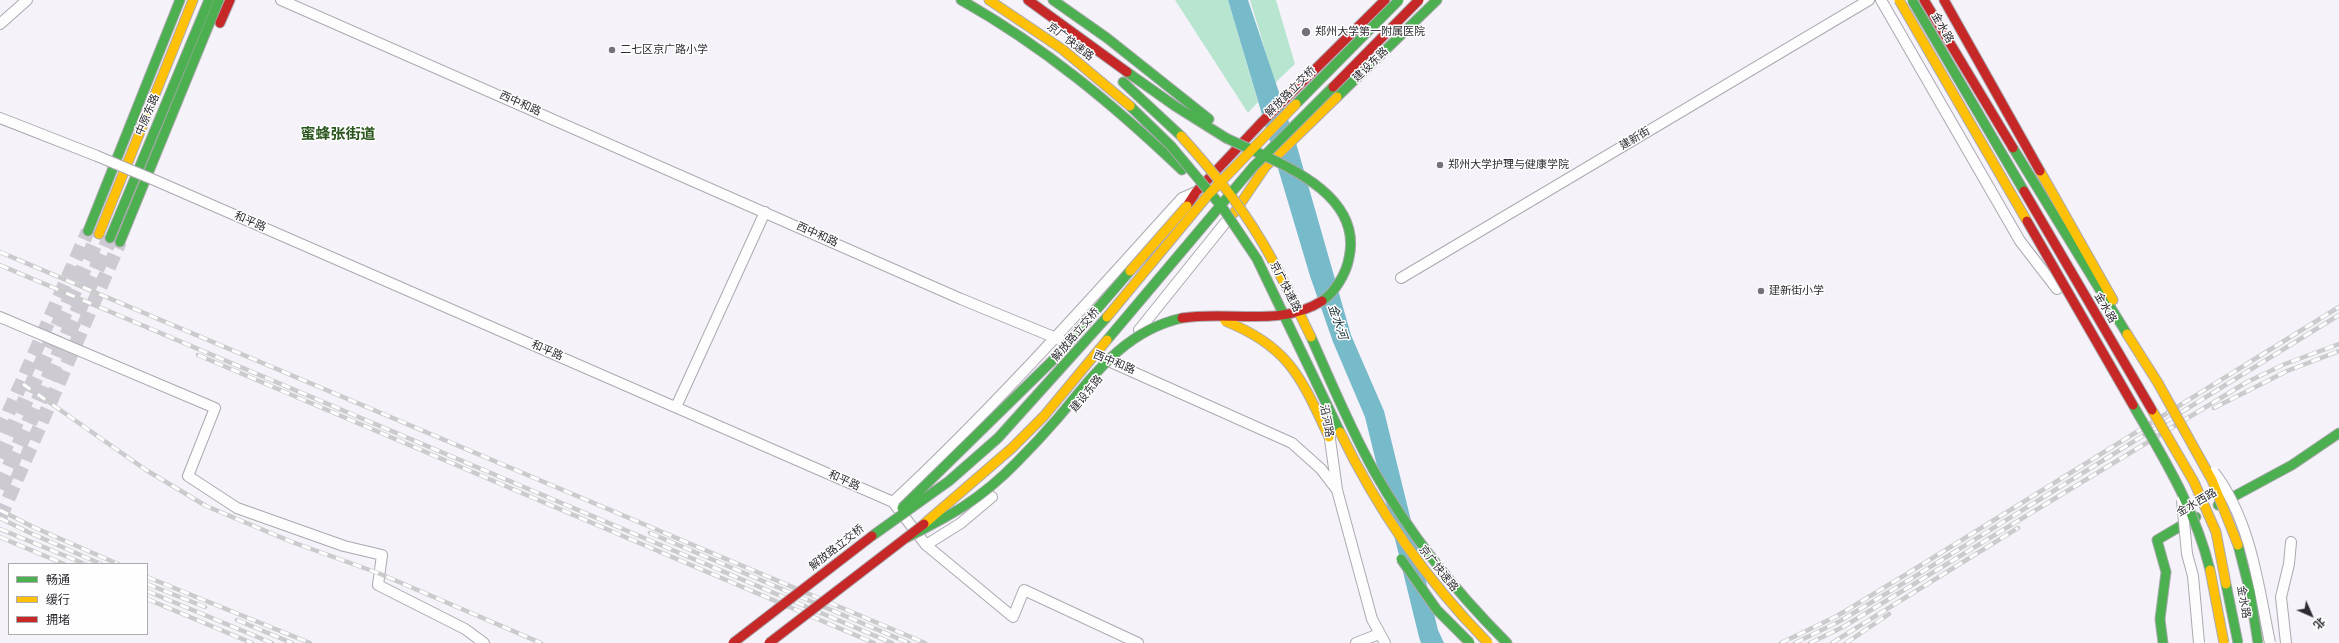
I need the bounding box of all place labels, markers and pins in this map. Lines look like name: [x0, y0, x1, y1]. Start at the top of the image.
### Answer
place label: 郑州大学第一附属医院: [1315, 25, 1425, 39]
marker: 郑州大学第一附属医院: [1300, 26, 1312, 38]
place label: 二七区京广路小学: [620, 43, 708, 57]
marker: 二七区京广路小学: [607, 45, 617, 55]
place label: 郑州大学护理与健康学院: [1448, 158, 1569, 172]
marker: 郑州大学护理与健康学院: [1435, 160, 1445, 170]
place label: 建新街小学: [1769, 284, 1824, 298]
marker: 建新街小学: [1756, 286, 1766, 296]

